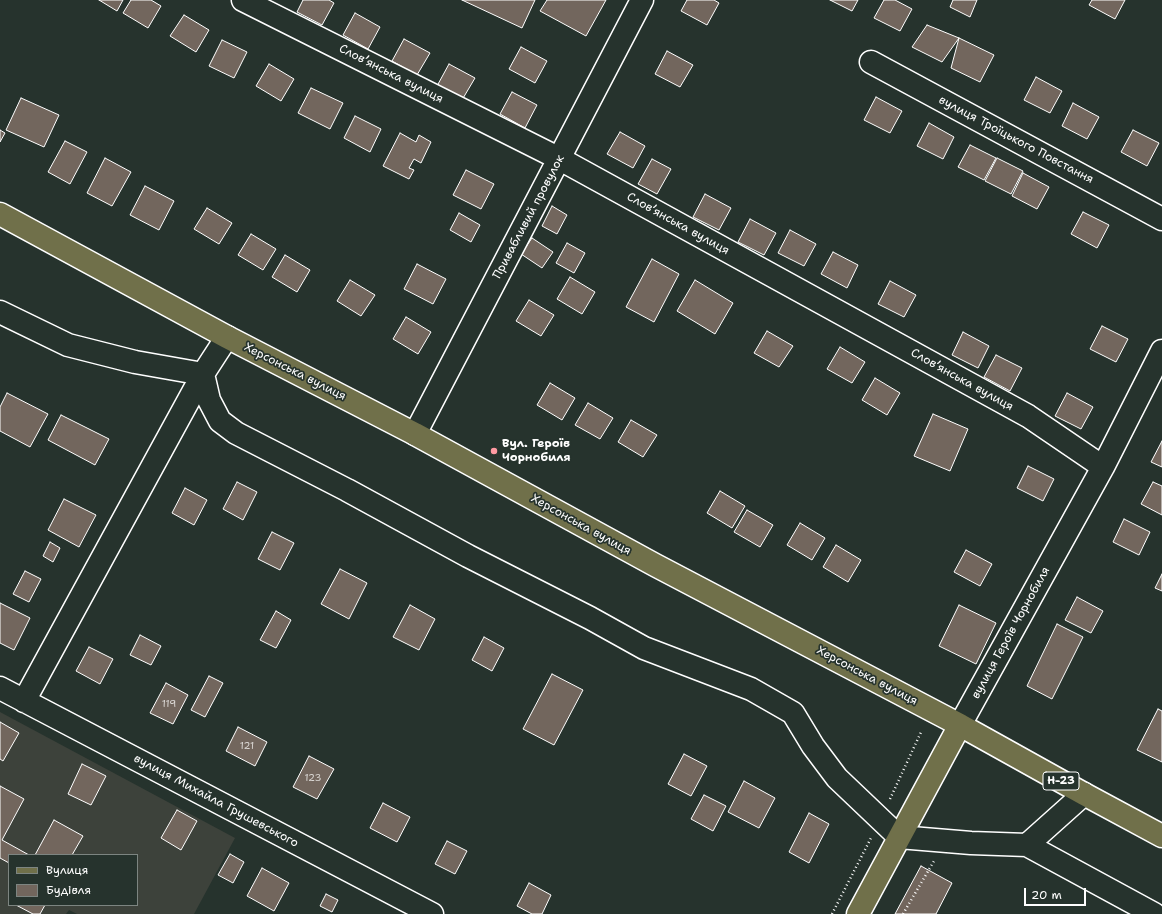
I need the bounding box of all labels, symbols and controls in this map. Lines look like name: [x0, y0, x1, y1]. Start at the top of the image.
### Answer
street label: Словʼянська вулиця: [336, 41, 446, 107]
street label: вулиця Троїцького Повстання: [936, 93, 1096, 187]
street label: Привабливий провулок: [490, 153, 568, 281]
street label: Словʼянська вулиця: [624, 190, 732, 258]
street label: Херсонська вулиця: [242, 340, 348, 404]
street label: Словʼянська вулиця: [908, 346, 1016, 414]
place label: Вул. Героїв Чорнобиля: [502, 437, 571, 465]
marker: Вул. Героїв Чорнобиля: [489, 446, 499, 456]
street label: Херсонська вулиця: [528, 491, 634, 559]
street label: вулиця Героїв Чорнобиля: [969, 564, 1053, 702]
street label: Херсонська вулиця: [814, 643, 920, 709]
house number: 119: [162, 698, 176, 710]
house number: 121: [240, 740, 254, 752]
street label: вулиця Михайла Грушевського: [131, 751, 301, 851]
house number: 123: [304, 772, 322, 784]
road number: Н-23: [1043, 772, 1079, 790]
legend: [8, 854, 138, 906]
text: Вулиця: [46, 862, 88, 878]
scale bar: [1026, 880, 1088, 906]
text: Будівля: [46, 882, 91, 898]
text: 20 m: [1031, 887, 1062, 903]

